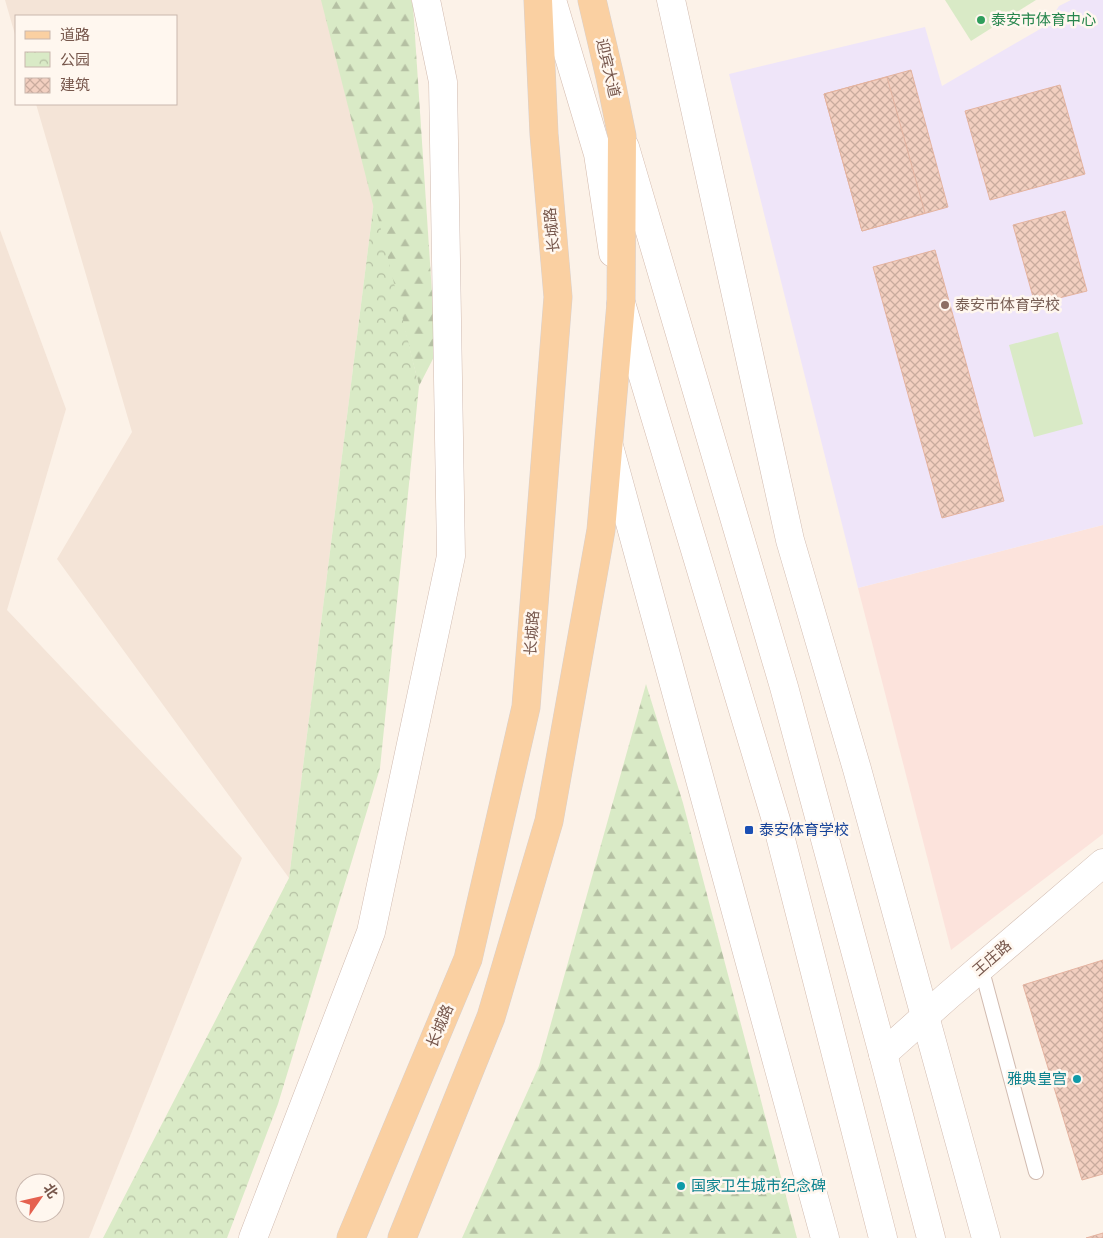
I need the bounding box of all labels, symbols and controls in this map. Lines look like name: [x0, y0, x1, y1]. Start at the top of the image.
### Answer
place label: 泰安市体育中心: [991, 8, 1096, 31]
marker: 泰安市体育中心: [975, 14, 987, 26]
legend: [15, 15, 178, 105]
text: 道路: [60, 23, 90, 46]
street label: 迎宾大道: [591, 36, 626, 100]
text: 公园: [60, 48, 90, 71]
text: 建筑: [60, 73, 90, 96]
street label: 长城路: [538, 207, 565, 253]
place label: 泰安市体育学校: [955, 293, 1060, 316]
marker: 泰安市体育学校: [939, 299, 951, 311]
street label: 长城路: [518, 610, 545, 656]
place label: 泰安体育学校: [759, 818, 849, 841]
marker: 泰安体育学校: [743, 824, 755, 836]
street label: 王庄路: [967, 934, 1016, 981]
street label: 长城路: [420, 1001, 459, 1051]
place label: 雅典皇宫: [1007, 1067, 1067, 1090]
marker: 雅典皇宫: [1071, 1073, 1083, 1085]
north arrow: [15, 1173, 65, 1223]
place label: 国家卫生城市纪念碑: [691, 1174, 826, 1197]
text: 北: [39, 1179, 64, 1202]
marker: 国家卫生城市纪念碑: [675, 1180, 687, 1192]

